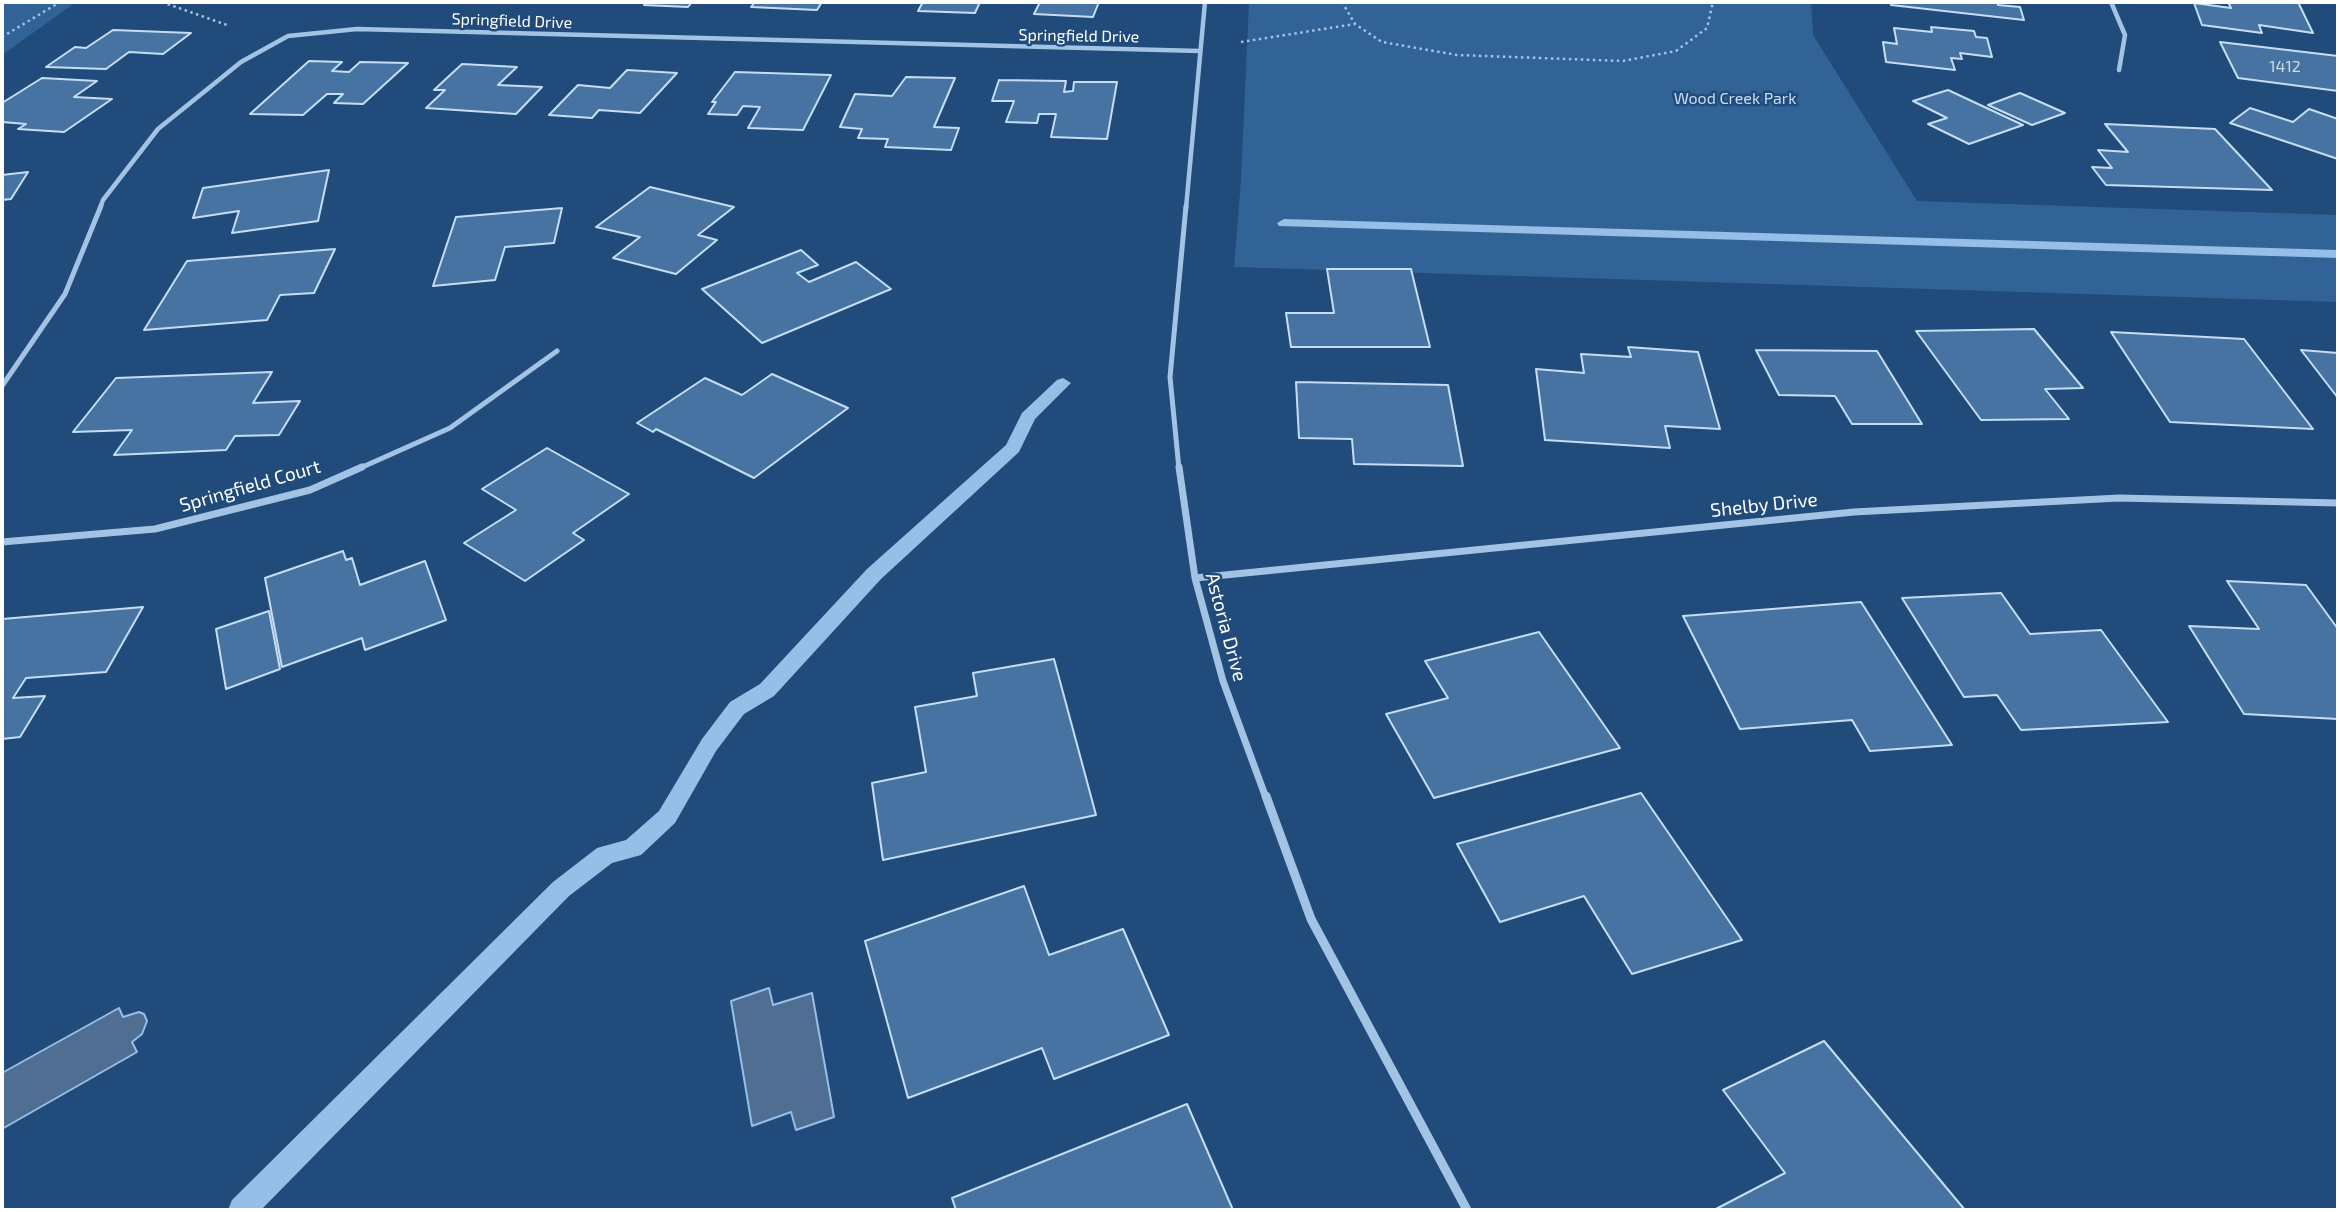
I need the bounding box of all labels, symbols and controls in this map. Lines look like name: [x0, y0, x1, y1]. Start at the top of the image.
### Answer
street label: Springfield Drive: [451, 9, 573, 33]
street label: Springfield Drive: [1019, 25, 1139, 47]
house number: 1412: [2269, 57, 2301, 77]
park label: Wood Creek Park: [1674, 89, 1796, 109]
street label: Springfield Court: [177, 455, 323, 517]
street label: Shelby Drive: [1709, 488, 1819, 522]
street label: Astoria Drive: [1201, 570, 1251, 684]

